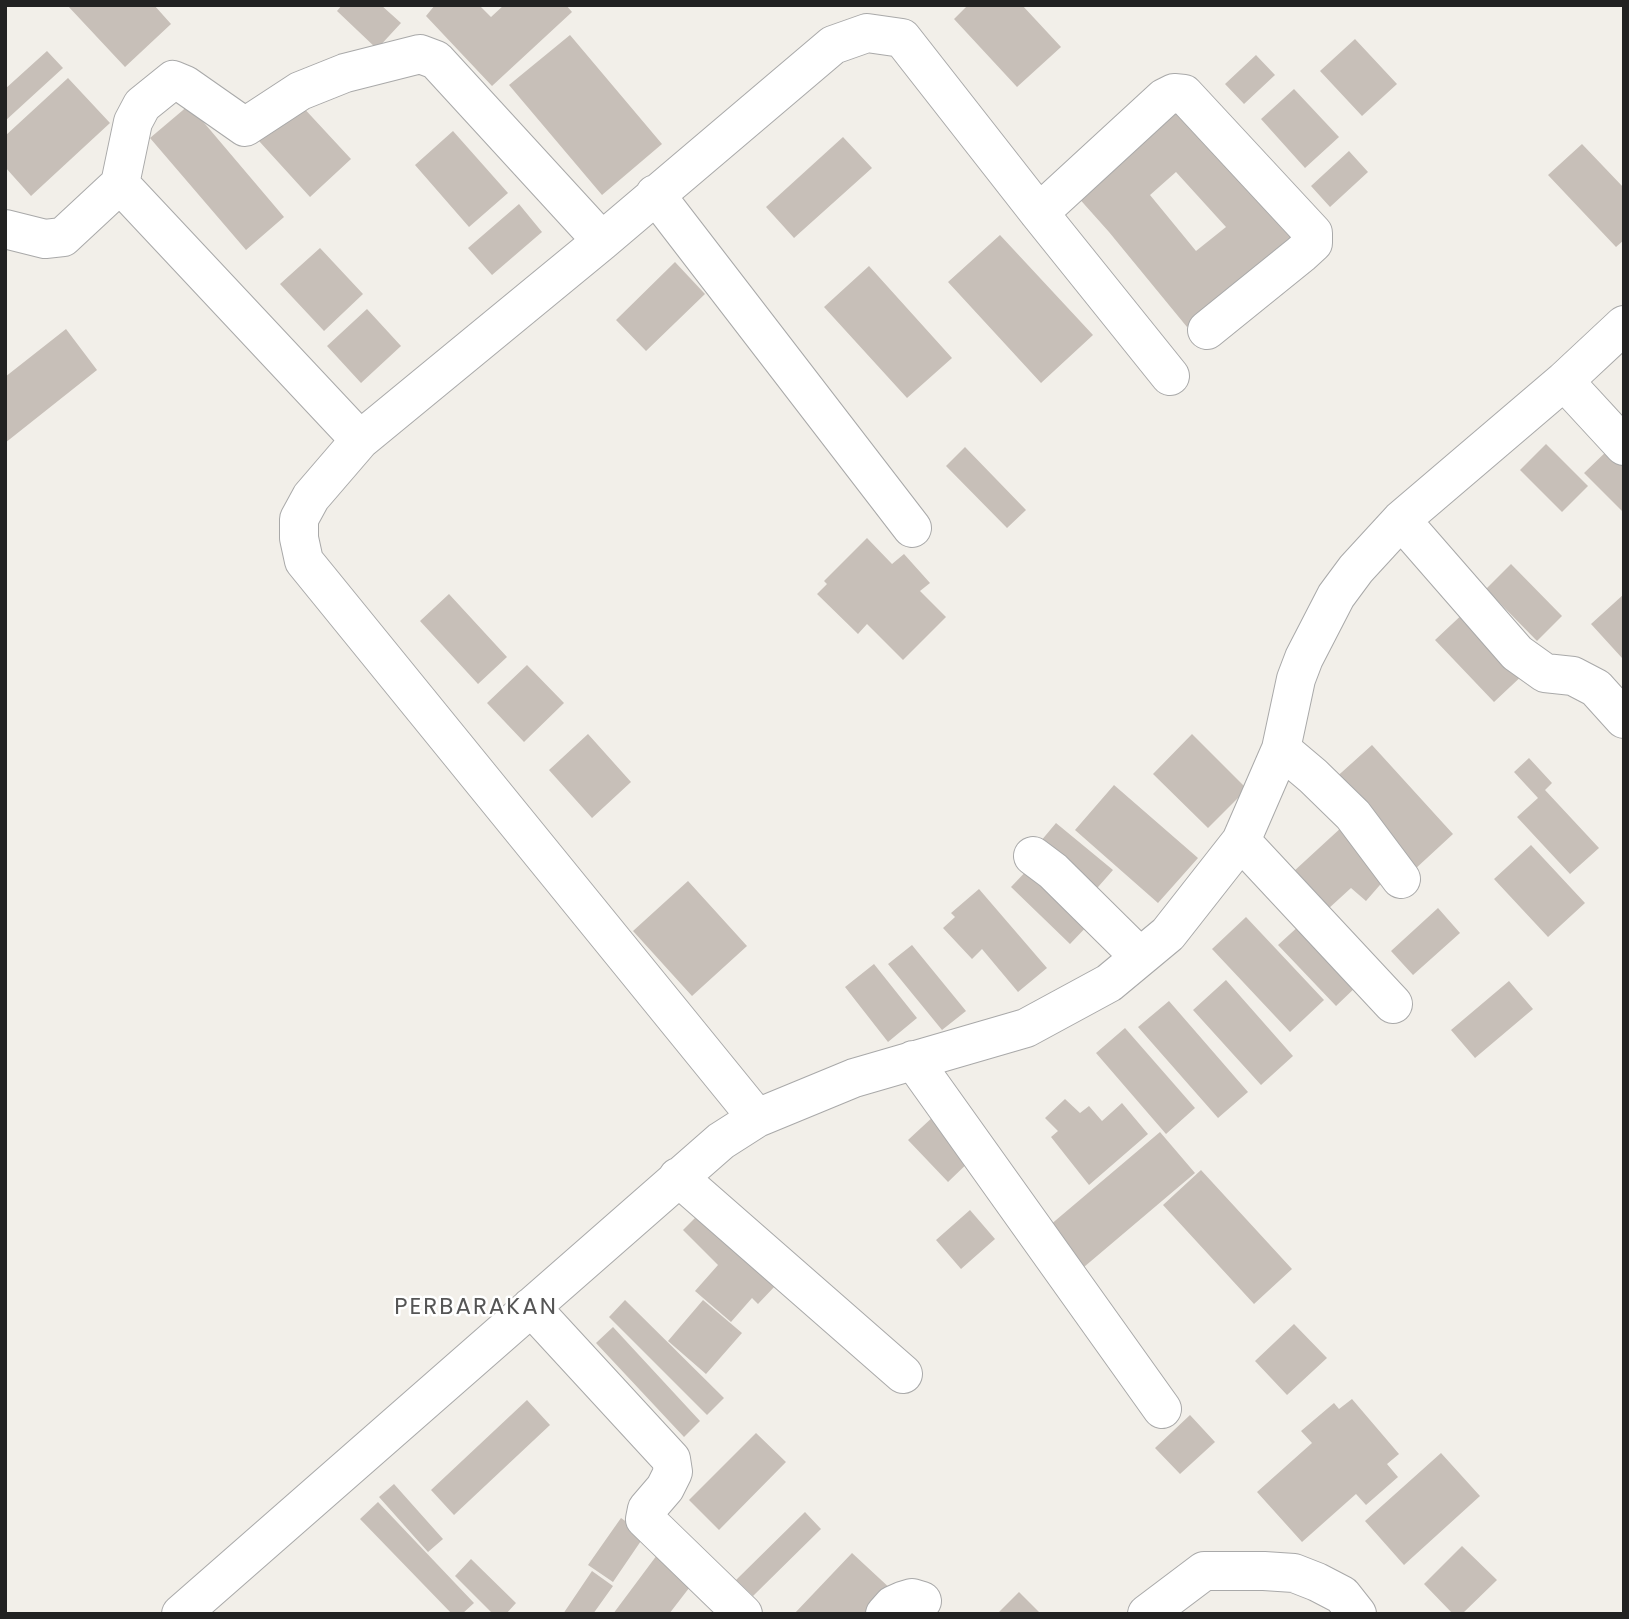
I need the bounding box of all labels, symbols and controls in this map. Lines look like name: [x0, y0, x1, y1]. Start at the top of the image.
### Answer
district label: PERBARAKAN: [395, 1294, 557, 1322]

